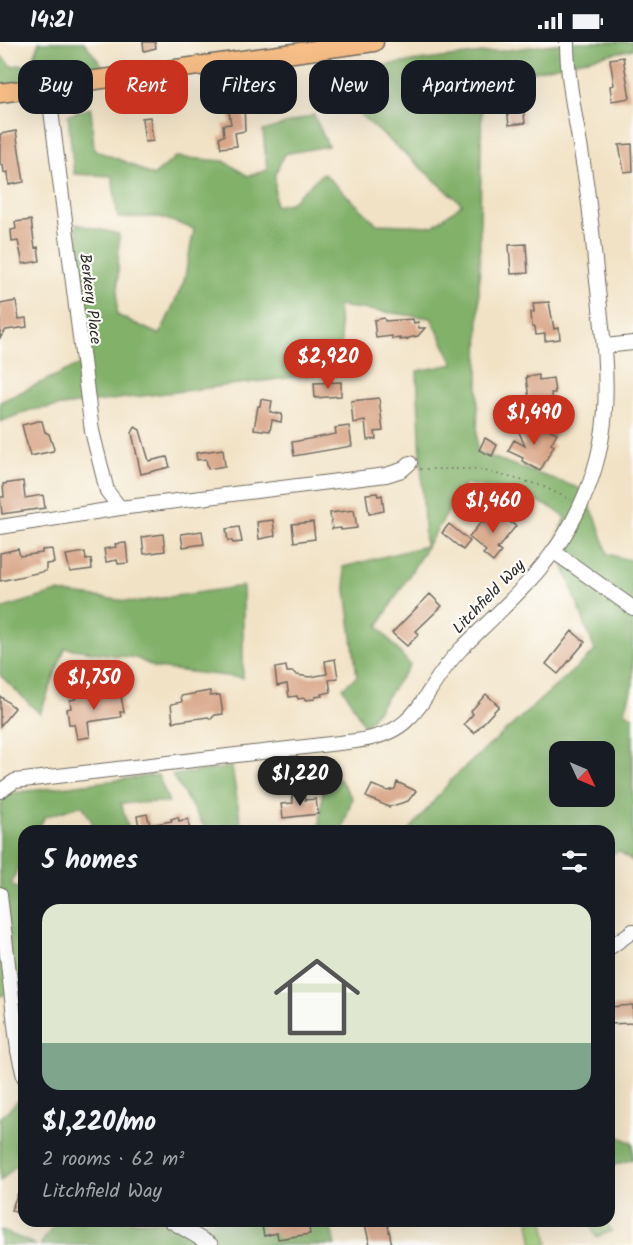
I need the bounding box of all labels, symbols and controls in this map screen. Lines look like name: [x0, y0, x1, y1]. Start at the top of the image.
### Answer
text: 14:21: [30, 4, 74, 39]
chip: Buy: [18, 60, 93, 114]
chip: Rent: [105, 60, 188, 114]
chip: Filters: [200, 60, 297, 114]
chip: New: [309, 60, 389, 114]
chip: Apartment: [401, 60, 536, 114]
street label: Berkery Place: [72, 252, 108, 346]
pin: $2,920: [279, 339, 377, 390]
text: $2,920: [298, 342, 358, 374]
pin: $1,490: [485, 395, 583, 446]
text: $1,490: [507, 398, 561, 430]
pin: $1,460: [444, 483, 542, 534]
text: $1,460: [465, 486, 521, 518]
street label: Litchfield Way: [447, 553, 532, 640]
pin: $1,750: [45, 660, 143, 711]
text: $1,750: [68, 663, 120, 695]
north arrow: [549, 741, 615, 807]
map controls: [549, 741, 615, 807]
pin: $1,220: [251, 756, 349, 807]
text: $1,220: [272, 759, 328, 791]
text: 5 homes: [42, 840, 138, 882]
icon: filters: [558, 845, 591, 878]
icon: home: [263, 943, 371, 1051]
text: $1,220/mo: [42, 1102, 156, 1144]
text: 2 rooms · 62 m²: [42, 1144, 184, 1176]
text: Litchfield Way: [42, 1176, 162, 1208]

